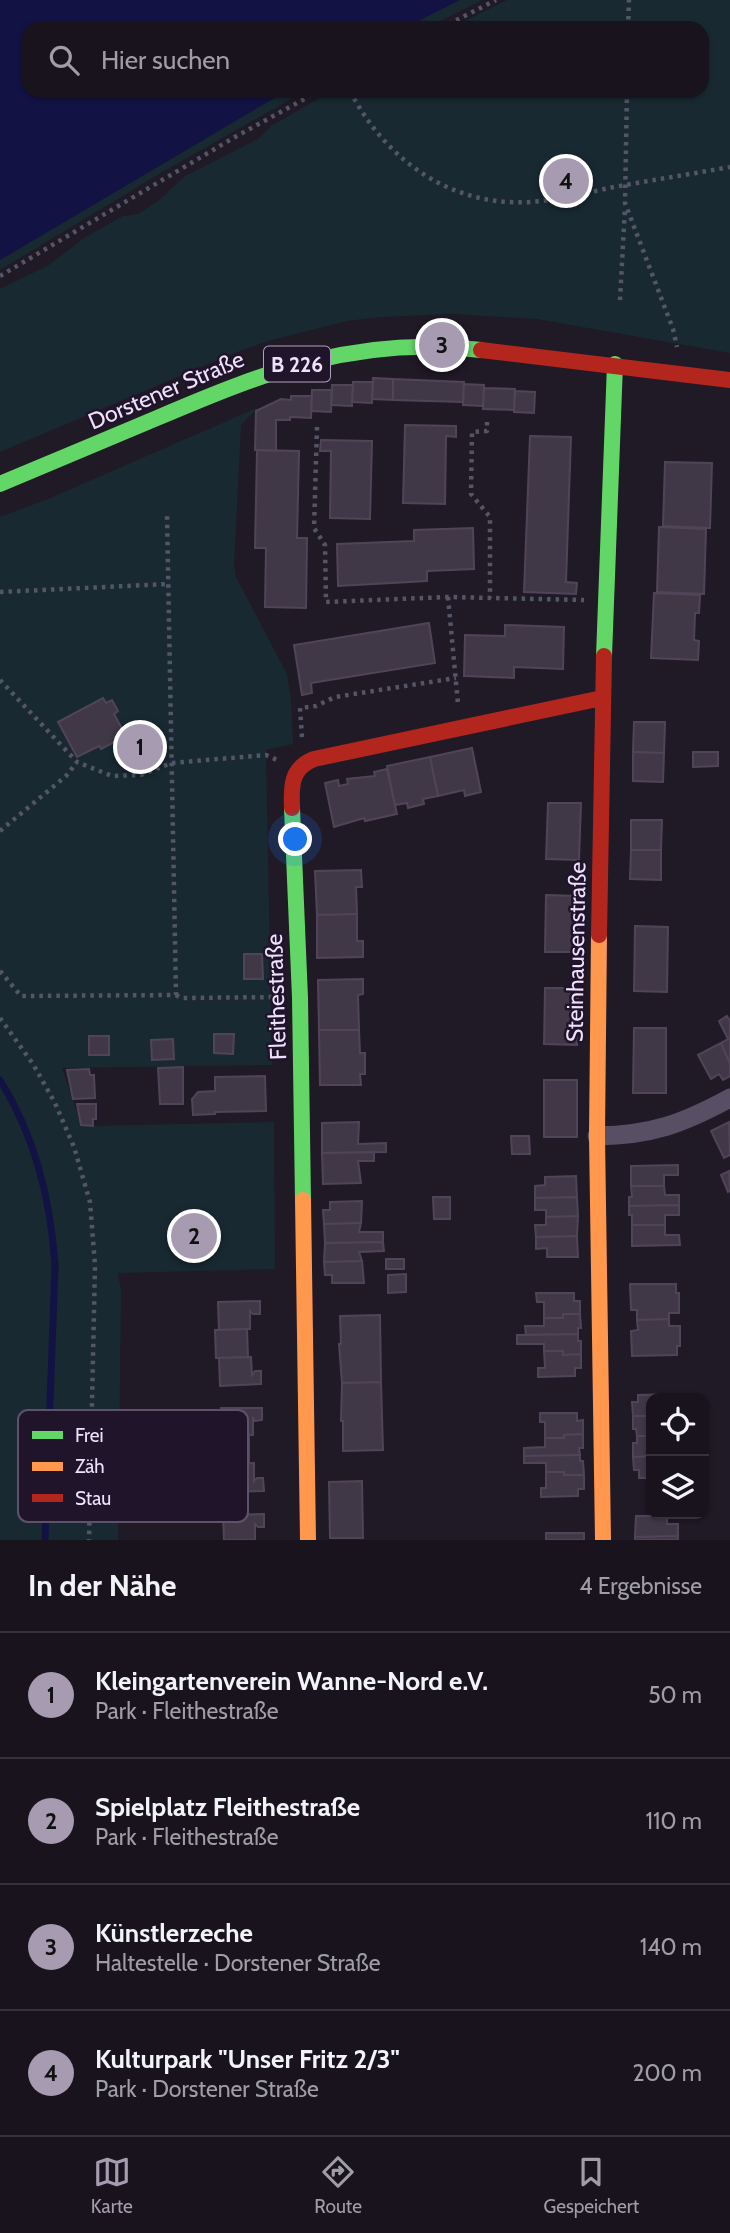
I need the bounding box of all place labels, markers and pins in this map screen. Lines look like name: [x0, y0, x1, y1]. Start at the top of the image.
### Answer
pin: 4: [543, 155, 589, 207]
pin: 3: [419, 319, 465, 371]
pin: 1: [117, 721, 163, 773]
pin: 2: [171, 1210, 217, 1262]

